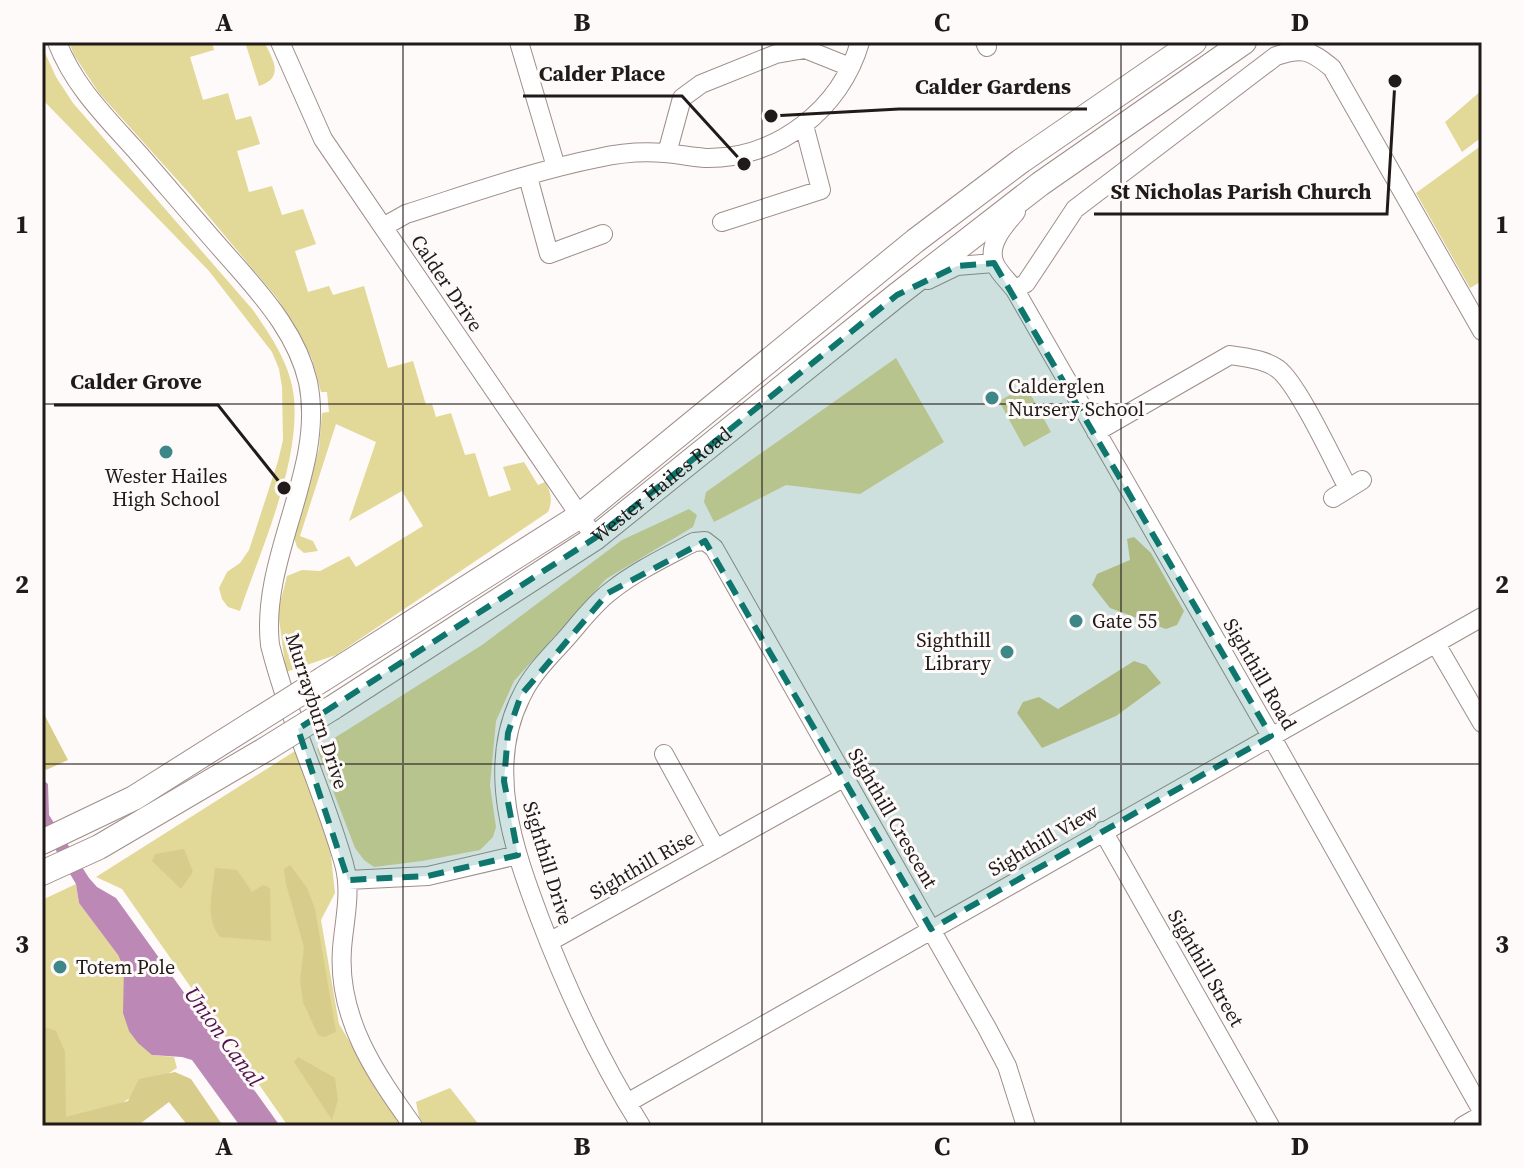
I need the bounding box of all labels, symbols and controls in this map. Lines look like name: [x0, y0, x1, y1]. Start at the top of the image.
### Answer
text: A: [215, 4, 233, 40]
text: B: [574, 4, 591, 40]
text: C: [934, 4, 950, 40]
text: D: [1291, 4, 1309, 40]
callout: Calder Place: [523, 50, 682, 96]
text: Calder Place: [539, 58, 665, 88]
callout: Calder Gardens: [899, 63, 1087, 109]
text: Calder Gardens: [915, 71, 1071, 101]
callout: St Nicholas Parish Church: [1094, 168, 1387, 214]
text: St Nicholas Parish Church: [1110, 176, 1372, 206]
text: 1: [15, 206, 29, 242]
text: 1: [1495, 206, 1509, 242]
street label: Calder Drive: [404, 229, 490, 337]
callout: Calder Grove: [54, 359, 218, 405]
text: Calder Grove: [70, 366, 202, 396]
place label: Calderglen Nursery School: [1008, 372, 1144, 423]
marker: Calderglen Nursery School: [983, 389, 1001, 407]
street label: Wester Hailes Road: [585, 419, 738, 550]
marker: Wester Hailes High School: [157, 443, 175, 461]
place label: Wester Hailes High School: [105, 462, 227, 513]
text: 2: [15, 566, 29, 602]
text: 2: [1495, 566, 1509, 602]
place label: Gate 55: [1092, 607, 1157, 635]
marker: Gate 55: [1067, 612, 1085, 630]
street label: Sighthill Road: [1217, 613, 1304, 736]
place label: Sighthill Library: [916, 626, 992, 677]
street label: Murrayburn Drive: [279, 630, 355, 792]
marker: Sighthill Library: [998, 643, 1016, 661]
street label: Sighthill Crescent: [841, 743, 945, 894]
street label: Sighthill View: [983, 797, 1104, 883]
street label: Sighthill Drive: [516, 798, 580, 928]
street label: Sighthill Rise: [584, 824, 700, 906]
street label: Sighthill Street: [1161, 904, 1251, 1032]
text: 3: [15, 926, 29, 962]
text: 3: [1495, 926, 1509, 962]
place label: Totem Pole: [76, 953, 175, 981]
marker: Totem Pole: [51, 958, 69, 976]
water label: Union Canal: [178, 980, 271, 1093]
text: A: [215, 1128, 233, 1164]
text: B: [574, 1128, 591, 1164]
text: C: [934, 1128, 950, 1164]
text: D: [1291, 1128, 1309, 1164]

